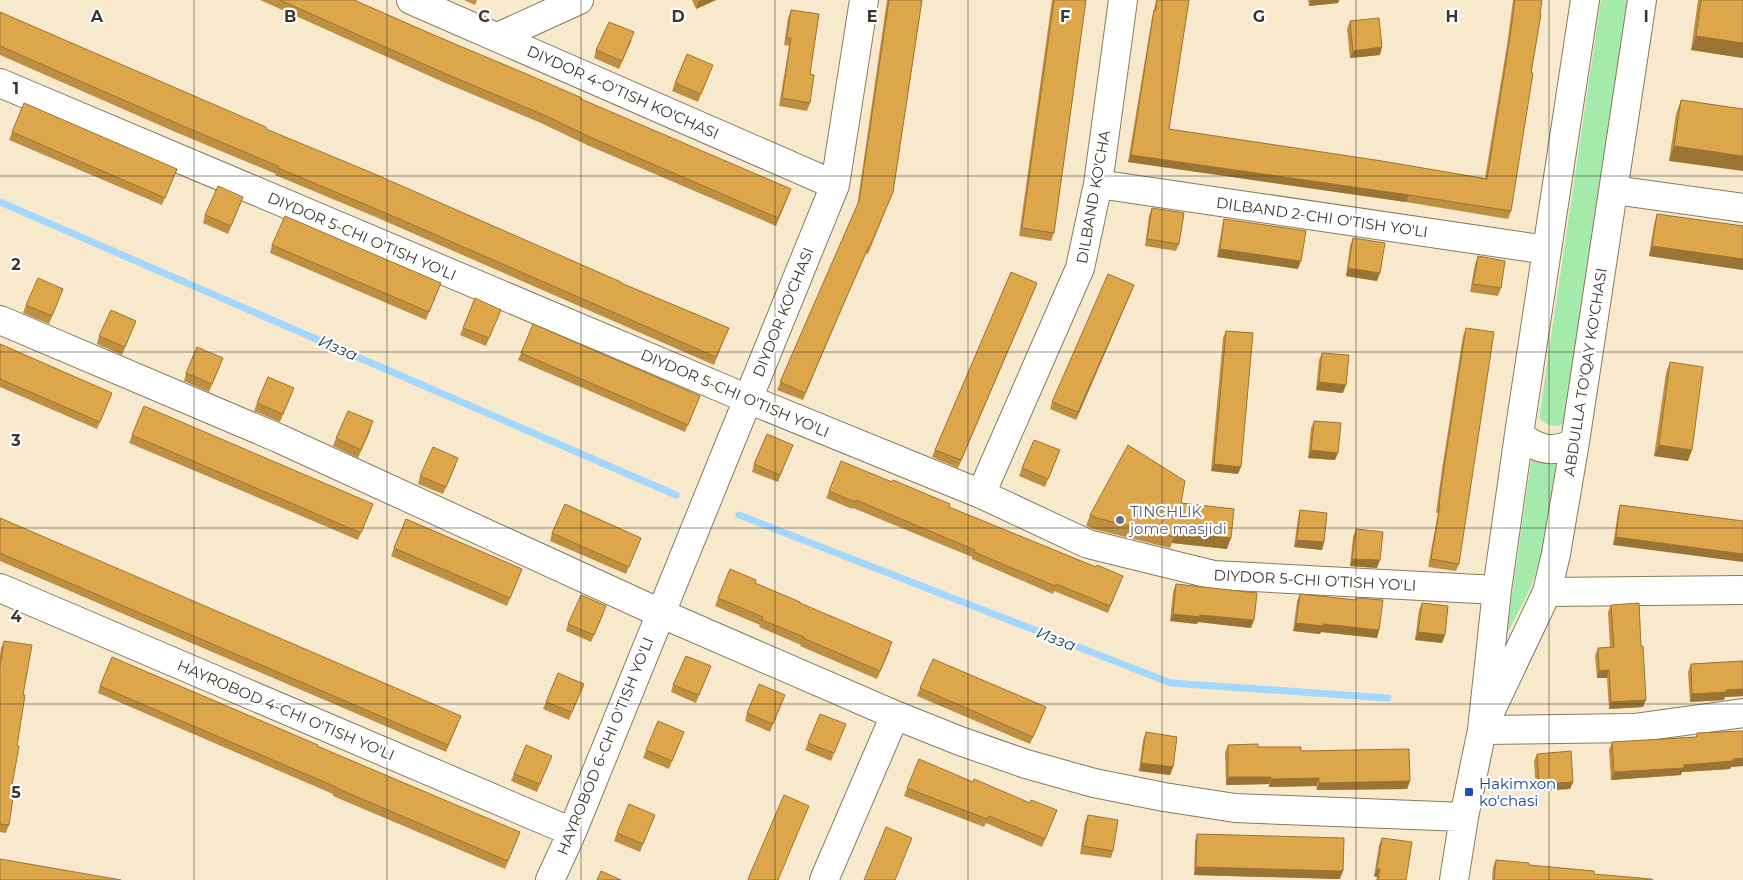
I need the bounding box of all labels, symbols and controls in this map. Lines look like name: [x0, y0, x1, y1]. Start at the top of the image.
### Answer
text: A: [90, 7, 104, 26]
text: B: [284, 7, 296, 26]
text: C: [478, 7, 490, 26]
text: D: [671, 7, 685, 26]
text: E: [867, 7, 877, 26]
text: F: [1060, 7, 1070, 26]
text: G: [1253, 7, 1265, 26]
text: H: [1446, 7, 1458, 26]
text: I: [1643, 7, 1649, 26]
street label: DIYDOR 4-O'TISH KO'CHASI: [524, 41, 722, 143]
text: 1: [13, 79, 19, 98]
street label: DILBAND KO'CHA: [1072, 129, 1114, 265]
street label: DIYDOR 5-CHI O'TISH YO'LI: [265, 188, 459, 284]
street label: DILBAND 2-CHI O'TISH YO'LI: [1215, 193, 1429, 241]
street label: DIYDOR KO'CHASI: [748, 244, 818, 380]
text: 2: [11, 255, 21, 274]
street label: ABDULLA TO'QAY KO'CHASI: [1559, 266, 1611, 478]
water label: Изза: [315, 331, 361, 365]
street label: DIYDOR 5-CHI O'TISH YO'LI: [638, 345, 832, 441]
text: 3: [10, 431, 21, 450]
place label: TINCHLIK jome masjidi: [1128, 502, 1227, 538]
marker: TINCHLIK jome masjidi: [1114, 514, 1126, 526]
street label: DIYDOR 5-CHI O'TISH YO'LI: [1213, 565, 1417, 595]
text: 4: [10, 607, 22, 626]
water label: Изза: [1033, 623, 1079, 655]
street label: HAYROBOD 6-CHI O'TISH YO'LI: [553, 634, 657, 858]
street label: HAYROBOD 4-CHI O'TISH YO'LI: [175, 656, 397, 764]
place label: Hakimxon ko'chasi: [1479, 774, 1556, 810]
text: 5: [11, 783, 21, 802]
marker: Hakimxon ko'chasi: [1463, 786, 1475, 798]

